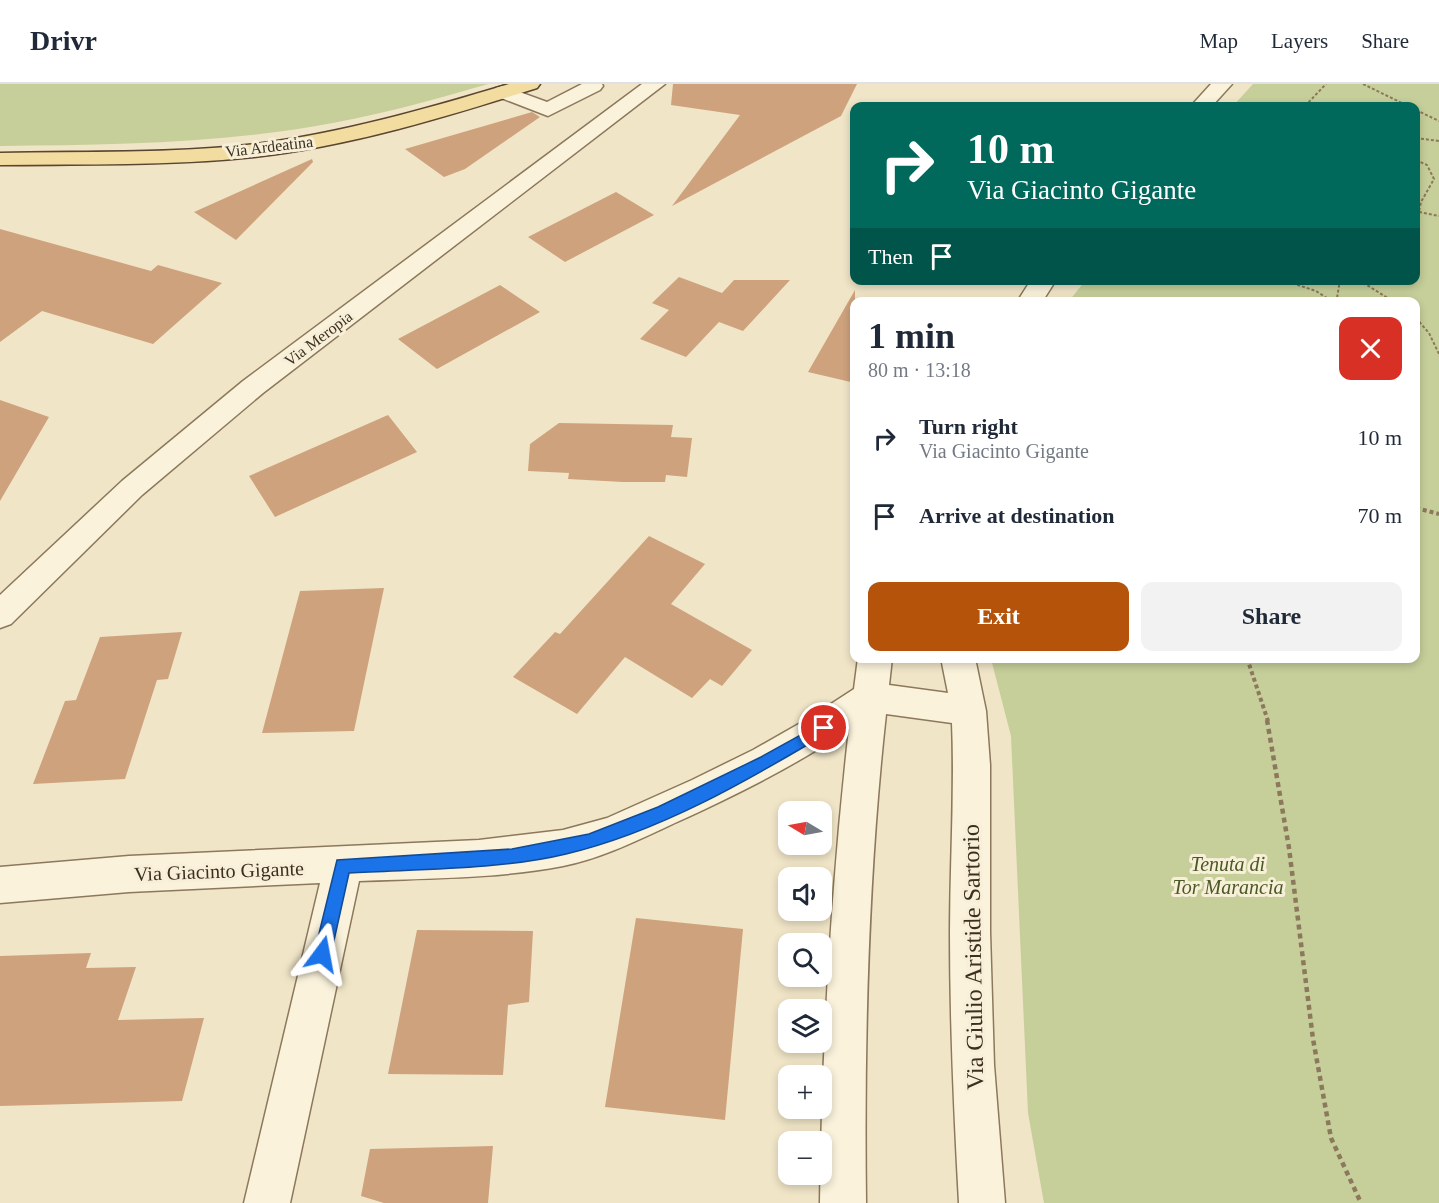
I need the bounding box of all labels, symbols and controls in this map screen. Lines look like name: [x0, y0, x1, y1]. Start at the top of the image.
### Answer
text: Drivr: [30, 25, 97, 56]
text: Map: [1200, 29, 1238, 53]
text: Layers: [1271, 29, 1328, 53]
text: Share: [1361, 29, 1409, 53]
icon: right: [868, 126, 946, 204]
text: 10 m: [967, 126, 1055, 172]
street label: Via Ardeatina: [224, 133, 314, 160]
text: Via Giacinto Gigante: [967, 175, 1196, 205]
icon: arrive: [925, 240, 958, 273]
text: Then: [868, 244, 913, 269]
street label: Via Meropia: [281, 307, 356, 370]
text: 1 min: [868, 316, 955, 356]
button: close: [1339, 317, 1402, 380]
text: 80 m · 13:18: [868, 359, 971, 381]
text: Turn right: [919, 414, 1018, 439]
icon: right: [868, 422, 901, 455]
text: 10 m: [1357, 425, 1402, 450]
text: Via Giacinto Gigante: [919, 440, 1089, 462]
icon: arrive: [868, 500, 901, 533]
text: Arrive at destination: [919, 503, 1115, 528]
text: 70 m: [1357, 503, 1402, 528]
button: Exit: [868, 582, 1129, 651]
button: Share: [1141, 582, 1402, 651]
pin: [798, 702, 849, 753]
icon: arrive: [807, 711, 840, 744]
north arrow: [778, 801, 832, 855]
map controls: [778, 801, 832, 1185]
street label: Via Giulio Aristide Sartorio: [958, 824, 988, 1090]
park label: Tenuta di Tor Marancia: [1173, 853, 1283, 898]
street label: Via Giacinto Gigante: [134, 857, 304, 886]
button: sound: [778, 867, 832, 921]
position arrow: [290, 922, 354, 986]
button: search: [778, 933, 832, 987]
button: layers: [778, 999, 832, 1053]
button: +: [778, 1065, 832, 1119]
button: −: [778, 1131, 832, 1185]

